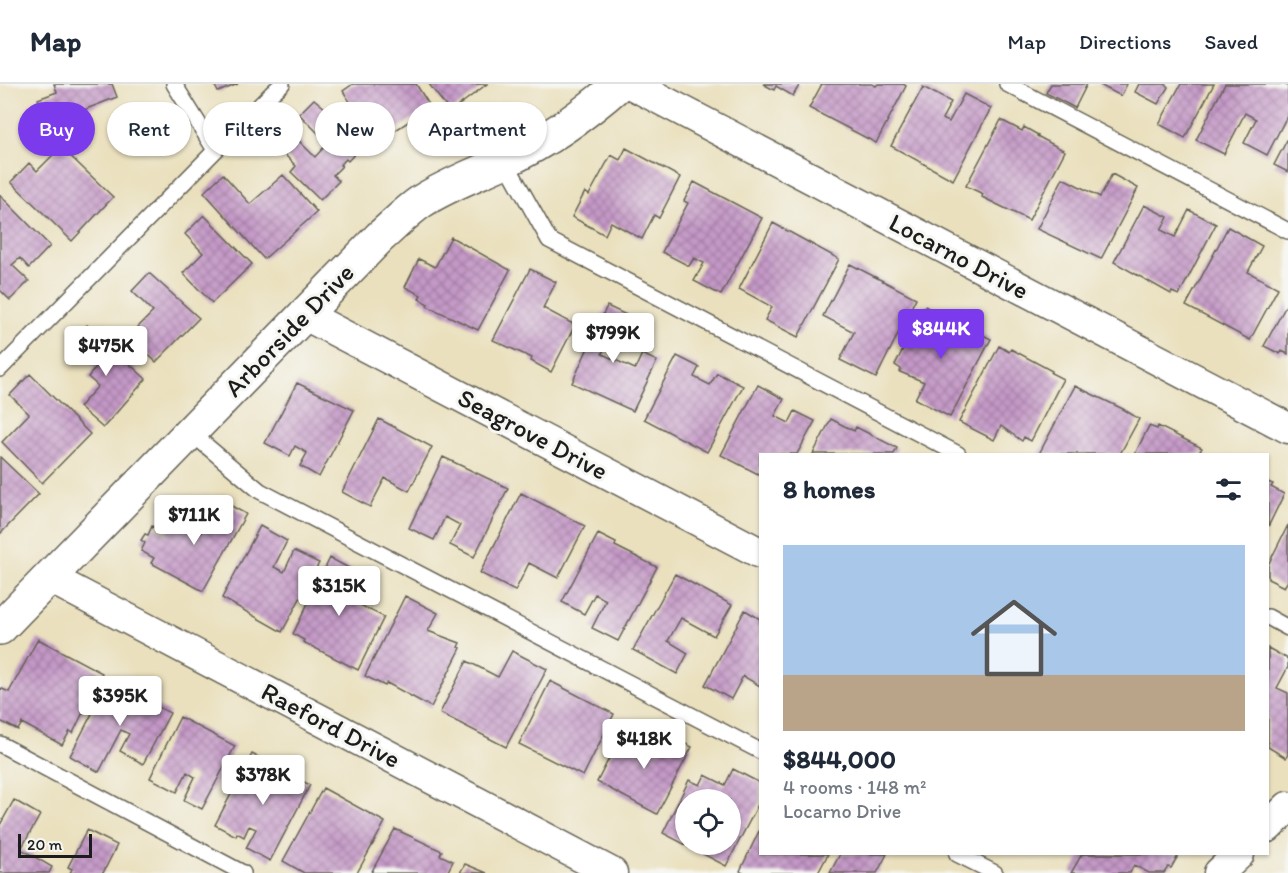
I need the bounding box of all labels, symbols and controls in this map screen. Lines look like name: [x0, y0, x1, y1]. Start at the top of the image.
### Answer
text: Map: [30, 24, 81, 58]
text: Map: [1008, 29, 1046, 54]
text: Directions: [1079, 29, 1171, 54]
text: Saved: [1204, 29, 1258, 54]
chip: Buy: [18, 102, 95, 156]
chip: Rent: [107, 102, 191, 156]
chip: Filters: [203, 102, 303, 156]
chip: New: [315, 102, 395, 156]
chip: Apartment: [407, 102, 547, 156]
street label: Locarno Drive: [884, 206, 1034, 306]
street label: Arborside Drive: [217, 257, 361, 403]
pin: $844K: [899, 309, 983, 360]
pin: $799K: [571, 313, 655, 364]
text: $844K: [912, 316, 970, 340]
text: $799K: [586, 320, 640, 344]
pin: $475K: [64, 326, 148, 377]
text: $475K: [78, 333, 134, 357]
street label: Seagrove Drive: [453, 381, 613, 487]
text: 8 homes: [783, 473, 875, 505]
icon: filters: [1212, 473, 1245, 506]
pin: $711K: [152, 495, 236, 546]
text: $711K: [168, 502, 220, 526]
pin: $315K: [297, 566, 381, 617]
text: $315K: [312, 573, 366, 597]
icon: home: [960, 584, 1068, 692]
street label: Raeford Drive: [256, 675, 406, 775]
pin: $395K: [78, 676, 162, 727]
text: $395K: [93, 683, 147, 707]
pin: $418K: [602, 719, 686, 770]
text: $418K: [616, 726, 672, 750]
text: $844,000: [783, 743, 896, 775]
pin: $378K: [221, 755, 305, 806]
text: $378K: [236, 762, 290, 786]
text: 4 rooms · 148 m²: [783, 775, 927, 799]
map controls: [675, 789, 741, 855]
button: locate: [675, 789, 741, 855]
text: Locarno Drive: [783, 799, 901, 823]
scale bar: [18, 831, 92, 858]
text: 20 m: [27, 835, 62, 854]

